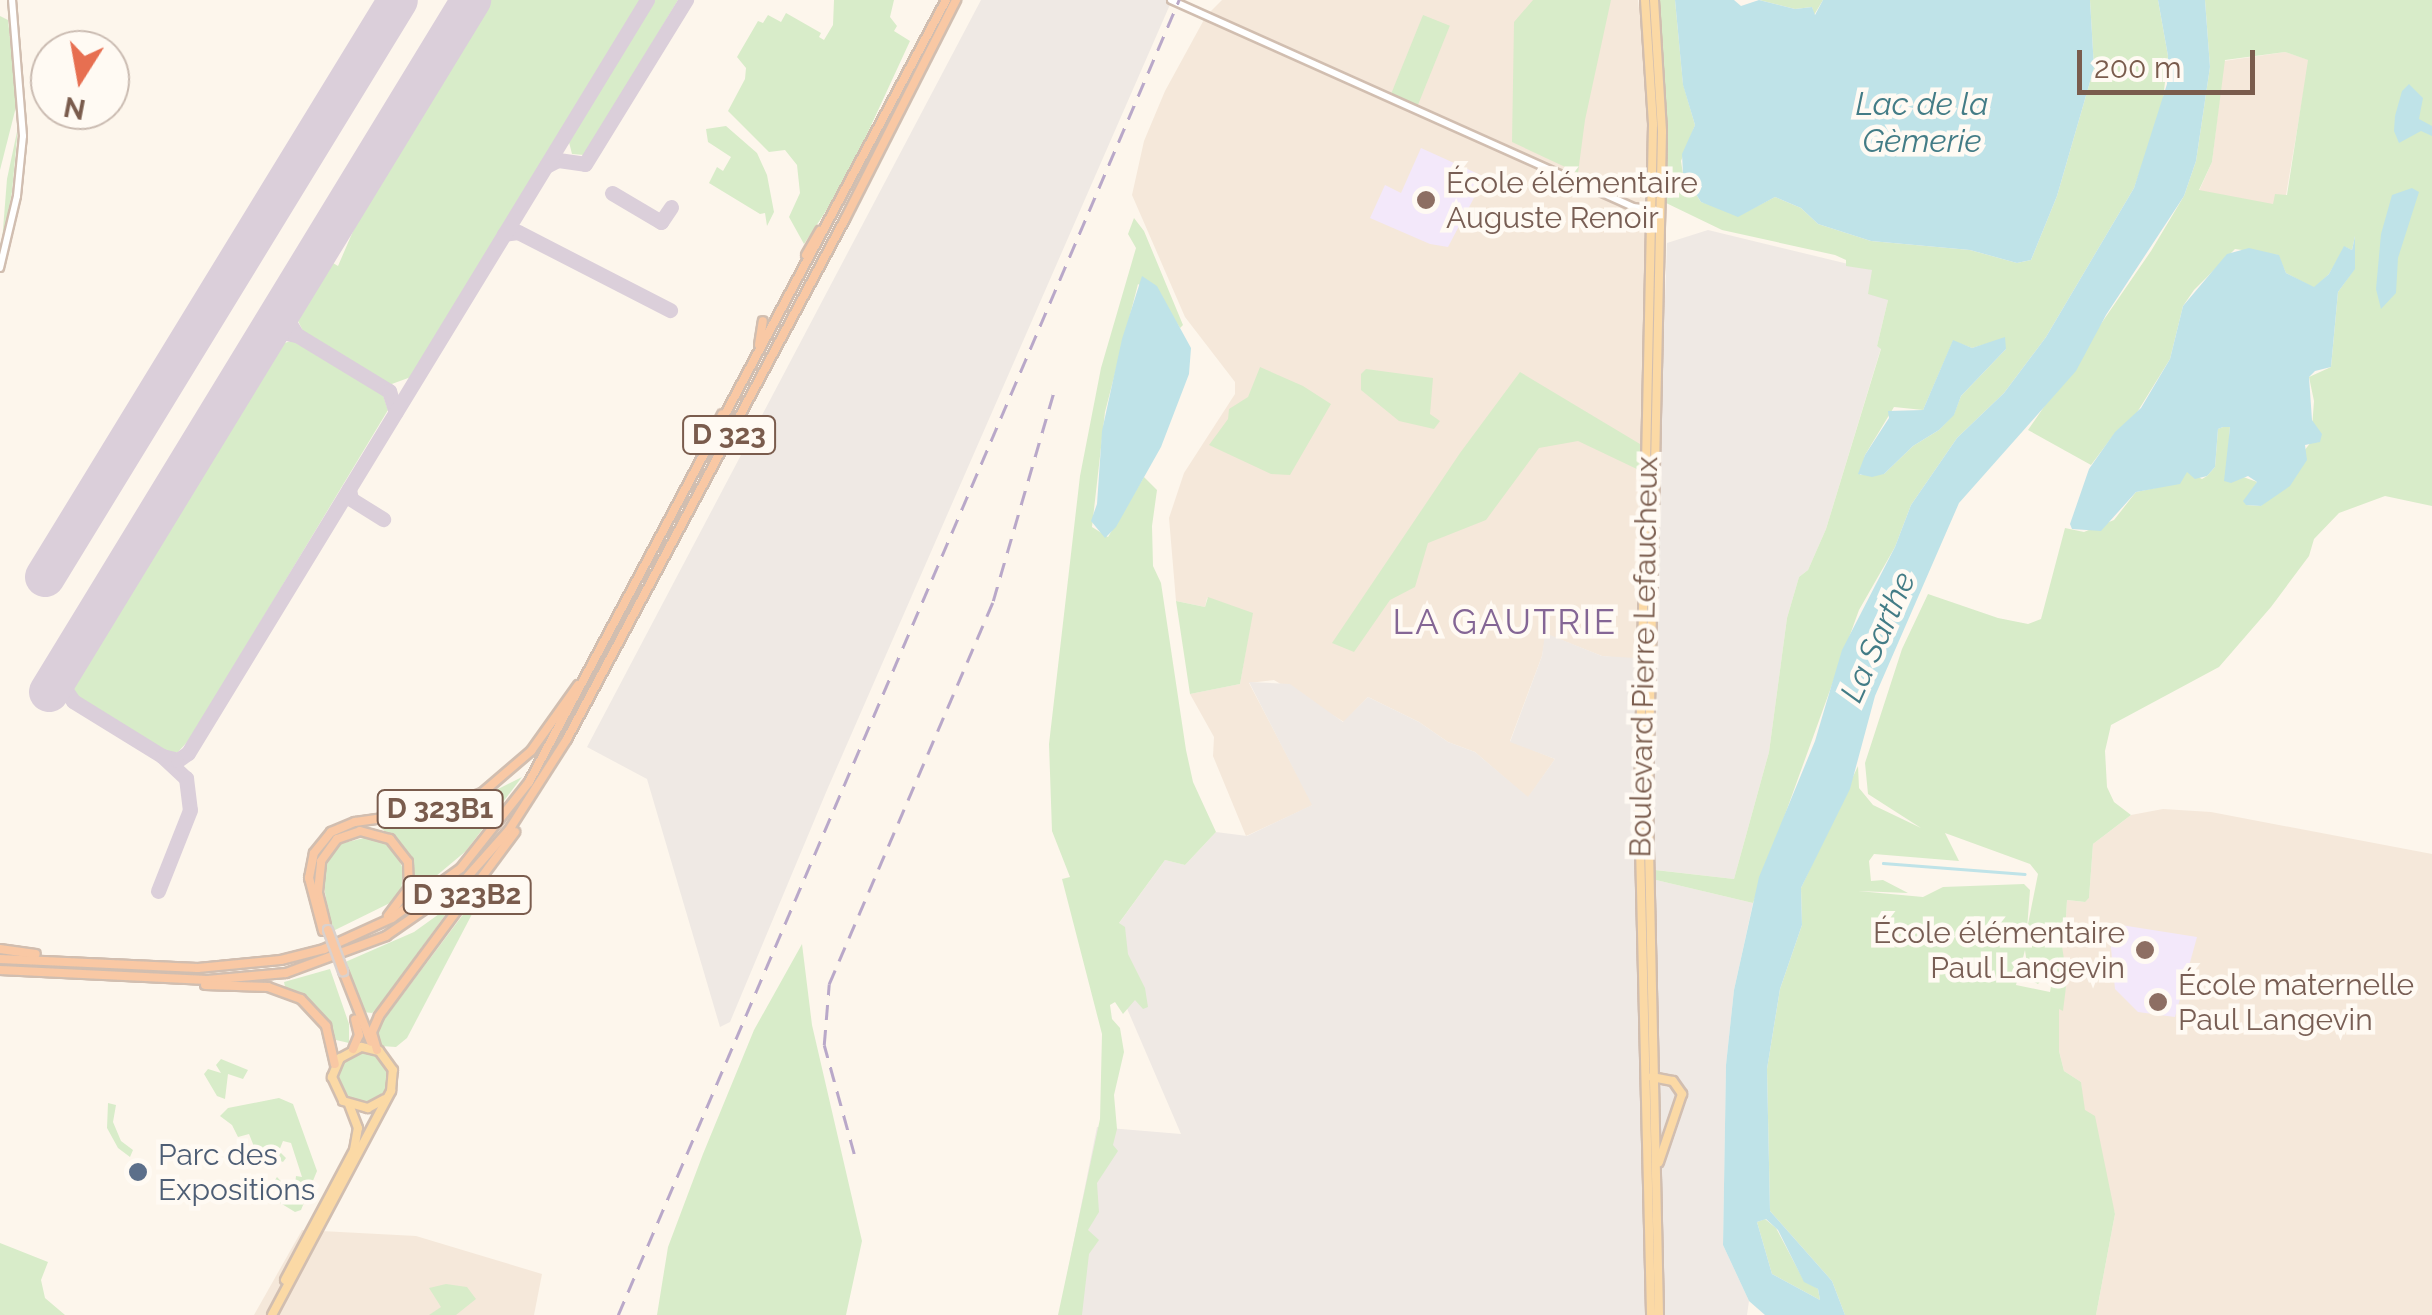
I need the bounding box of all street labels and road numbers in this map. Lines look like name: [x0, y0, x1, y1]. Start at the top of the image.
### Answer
road number: D 323: [682, 412, 776, 458]
street label: Boulevard Pierre Lefaucheux: [1623, 456, 1665, 858]
road number: D 323B1: [375, 786, 505, 832]
road number: D 323B2: [402, 872, 532, 918]

